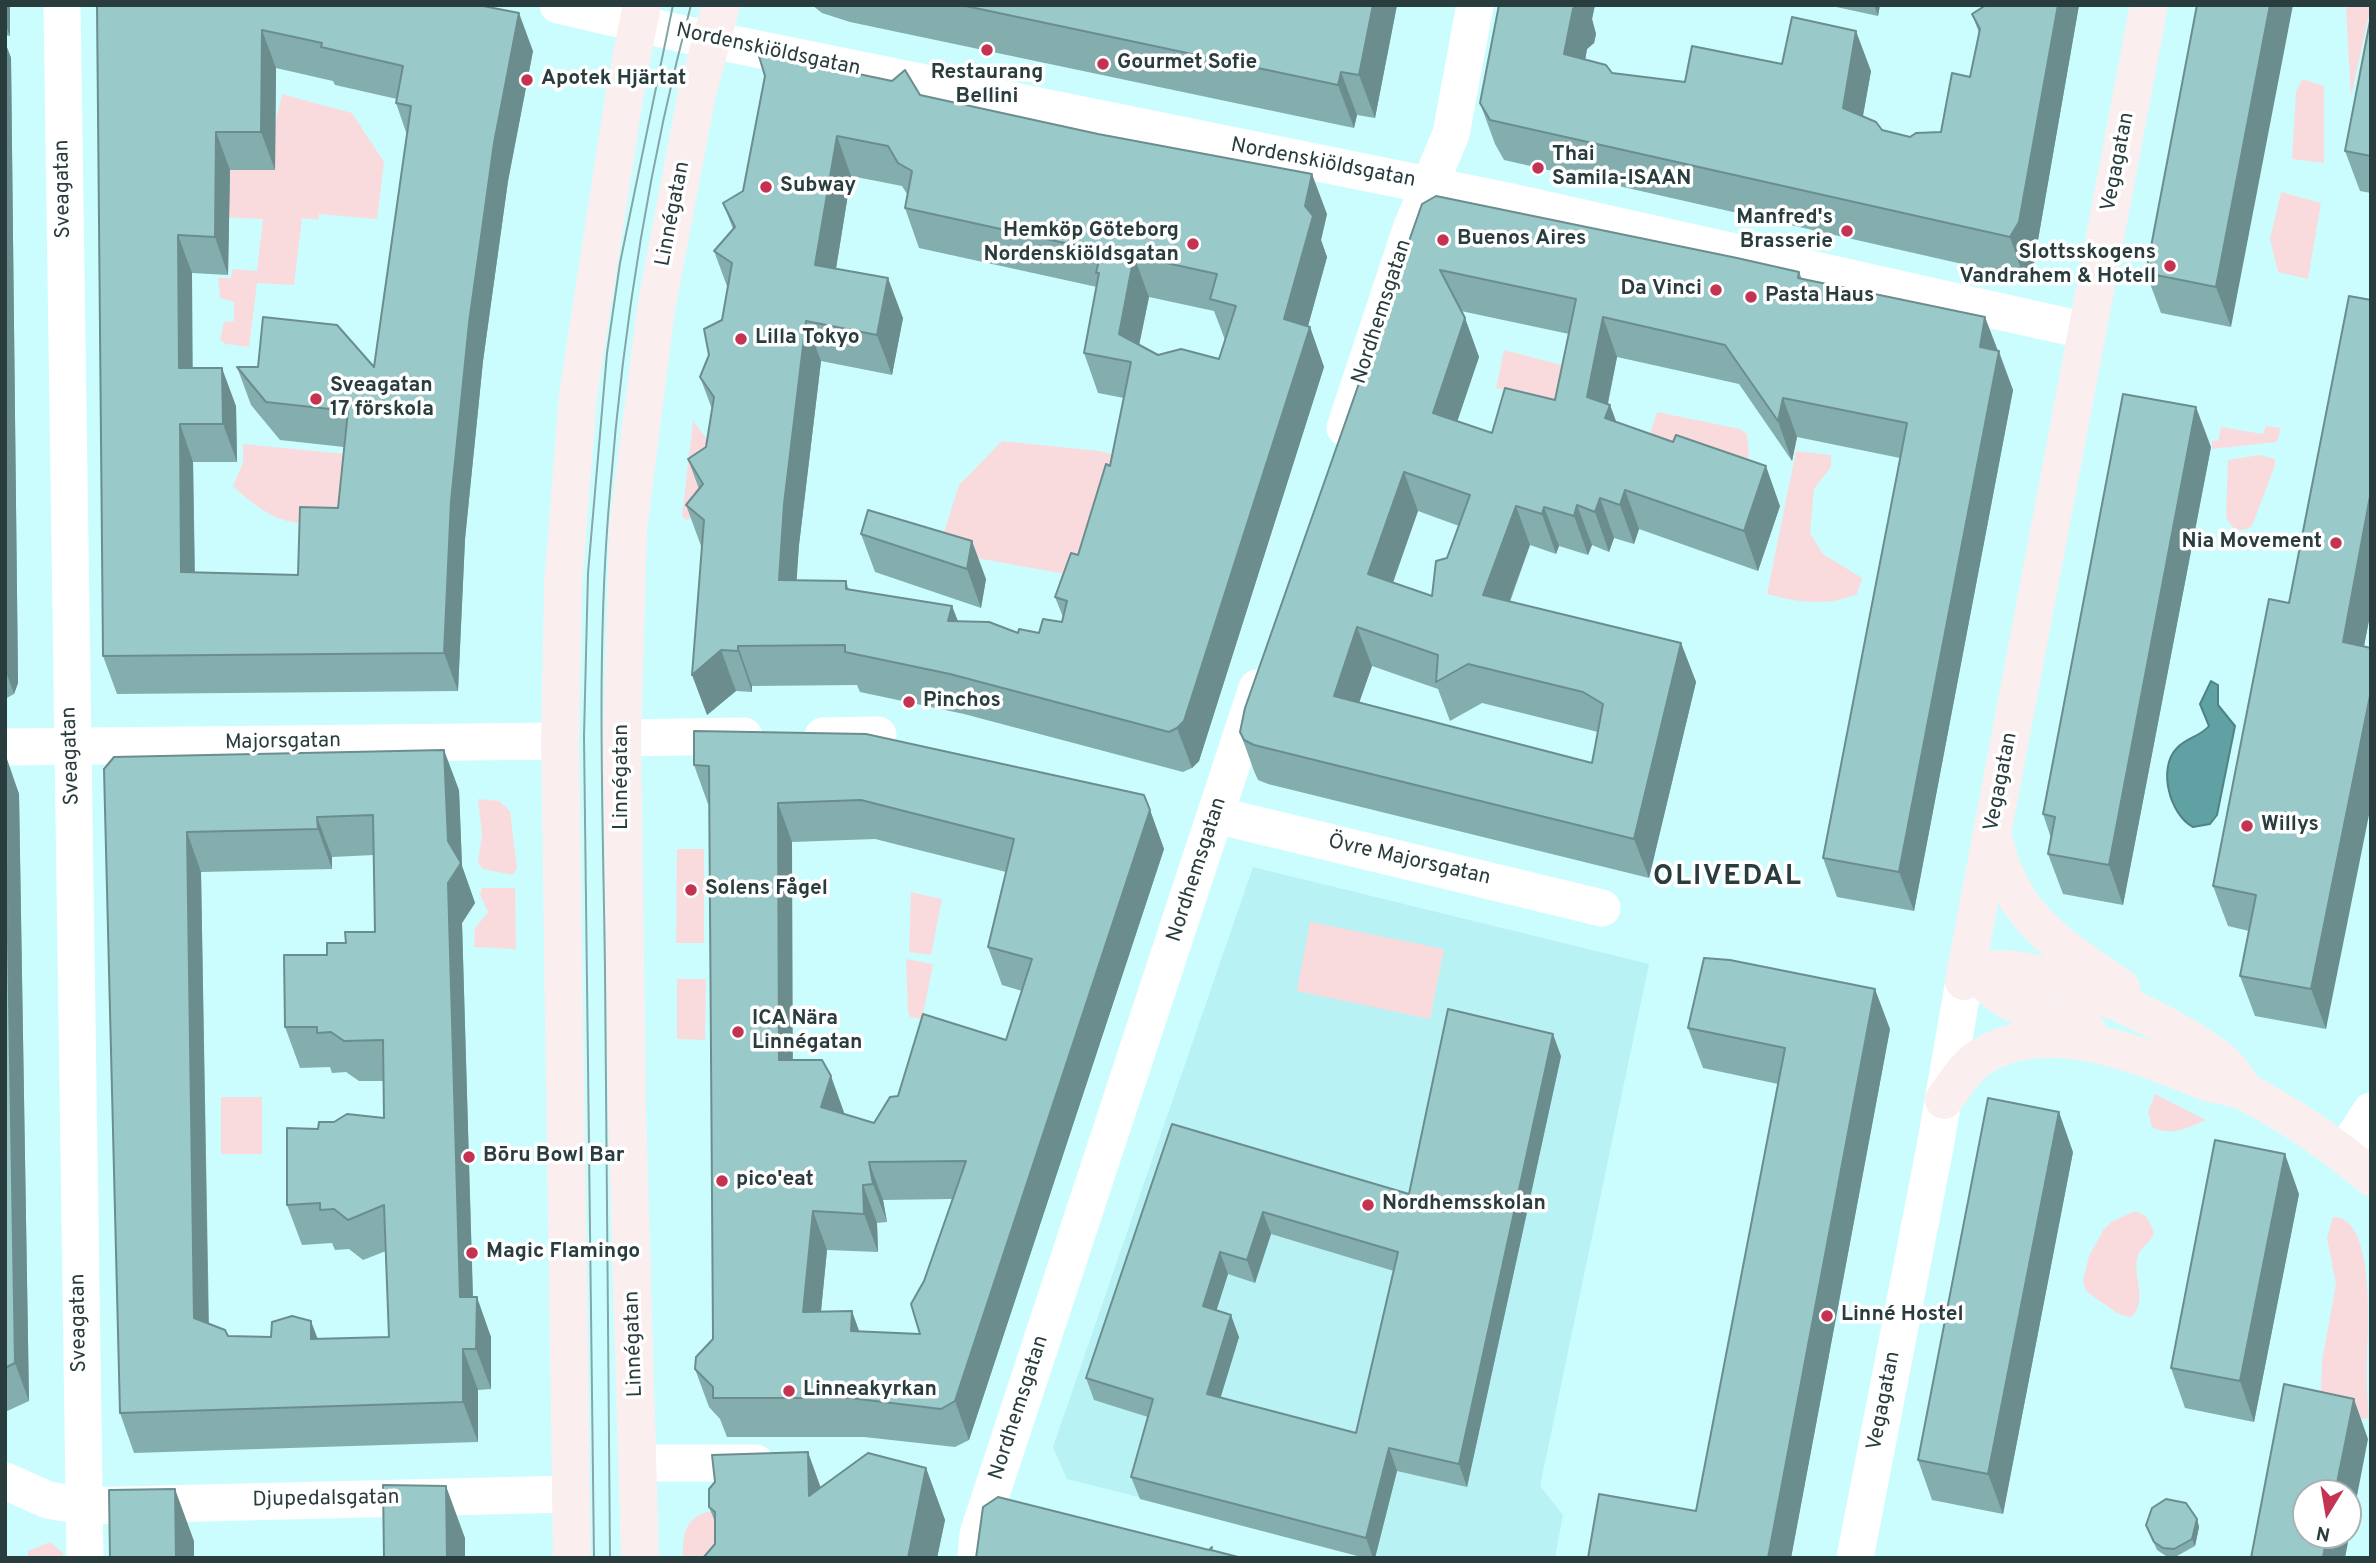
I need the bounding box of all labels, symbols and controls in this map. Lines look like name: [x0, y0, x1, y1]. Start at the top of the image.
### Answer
street label: Nordenskiöldsgatan: [674, 19, 862, 83]
marker: Restaurang Bellini: [979, 42, 995, 58]
place label: Gourmet Sofie: [1117, 51, 1257, 77]
marker: Gourmet Sofie: [1095, 56, 1111, 72]
place label: Restaurang Bellini: [931, 61, 1043, 111]
place label: Apotek Hjärtat: [541, 67, 686, 93]
marker: Apotek Hjärtat: [519, 72, 535, 88]
street label: Vegagatan: [2097, 110, 2141, 214]
street label: Nordenskiöldsgatan: [1228, 134, 1418, 194]
street label: Sveagatan: [51, 139, 77, 239]
place label: Thai Samila-ISAAN: [1552, 143, 1691, 193]
street label: Linnégatan: [652, 159, 696, 269]
marker: Thai Samila-ISAAN: [1530, 160, 1546, 176]
place label: Subway: [780, 174, 856, 200]
marker: Subway: [758, 179, 774, 195]
place label: Manfred's Brasserie: [1736, 206, 1833, 256]
place label: Hemköp Göteborg Nordenskiöldsgatan: [983, 219, 1179, 269]
marker: Manfred's Brasserie: [1839, 223, 1855, 239]
place label: Buenos Aires: [1457, 227, 1586, 253]
marker: Buenos Aires: [1435, 232, 1451, 248]
marker: Hemköp Göteborg Nordenskiöldsgatan: [1185, 236, 1201, 252]
street label: Nordhemsgatan: [1348, 236, 1418, 388]
place label: Slottsskogens Vandrahem & Hotell: [1960, 241, 2156, 291]
marker: Slottsskogens Vandrahem & Hotell: [2162, 258, 2178, 274]
place label: Da Vinci: [1620, 277, 1702, 303]
marker: Da Vinci: [1708, 282, 1724, 298]
place label: Pasta Haus: [1765, 284, 1874, 310]
marker: Pasta Haus: [1743, 289, 1759, 305]
place label: Lilla Tokyo: [755, 326, 860, 352]
marker: Lilla Tokyo: [733, 331, 749, 347]
place label: Sveagatan 17 förskola: [330, 374, 434, 424]
marker: Sveagatan 17 förskola: [308, 391, 324, 407]
place label: Nia Movement: [2182, 530, 2322, 556]
marker: Nia Movement: [2328, 535, 2344, 551]
place label: Pinchos: [923, 689, 1001, 715]
marker: Pinchos: [901, 694, 917, 710]
street label: Sveagatan: [58, 706, 86, 806]
street label: Linnégatan: [610, 724, 636, 830]
street label: Majorsgatan: [225, 729, 341, 757]
street label: Vegagatan: [1980, 730, 2024, 834]
street label: Nordhemsgatan: [1163, 794, 1233, 946]
place label: Willys: [2261, 813, 2319, 839]
marker: Willys: [2239, 818, 2255, 834]
street label: Övre Majorsgatan: [1325, 830, 1493, 892]
district label: OLIVEDAL: [1654, 861, 1802, 895]
place label: Solens Fågel: [705, 877, 828, 903]
marker: Solens Fågel: [683, 882, 699, 898]
place label: ICA Nära Linnégatan: [752, 1007, 863, 1057]
marker: ICA Nära Linnégatan: [730, 1024, 746, 1040]
place label: Bōru Bowl Bar: [483, 1144, 624, 1170]
marker: Bōru Bowl Bar: [461, 1149, 477, 1165]
place label: pico'eat: [736, 1168, 814, 1194]
marker: pico'eat: [714, 1173, 730, 1189]
place label: Nordhemsskolan: [1382, 1192, 1546, 1218]
marker: Nordhemsskolan: [1360, 1197, 1376, 1213]
place label: Magic Flamingo: [486, 1240, 640, 1266]
marker: Magic Flamingo: [464, 1245, 480, 1261]
street label: Sveagatan: [67, 1273, 93, 1373]
street label: Linnégatan: [621, 1291, 649, 1397]
place label: Linné Hostel: [1841, 1303, 1964, 1329]
marker: Linné Hostel: [1819, 1308, 1835, 1324]
street label: Nordhemsgatan: [985, 1332, 1055, 1484]
street label: Vegagatan: [1863, 1349, 1907, 1453]
place label: Linneakyrkan: [803, 1378, 937, 1404]
marker: Linneakyrkan: [781, 1383, 797, 1399]
north arrow: [2292, 1479, 2362, 1549]
street label: Djupedalsgatan: [252, 1486, 400, 1514]
text: N: [2314, 1520, 2332, 1546]

